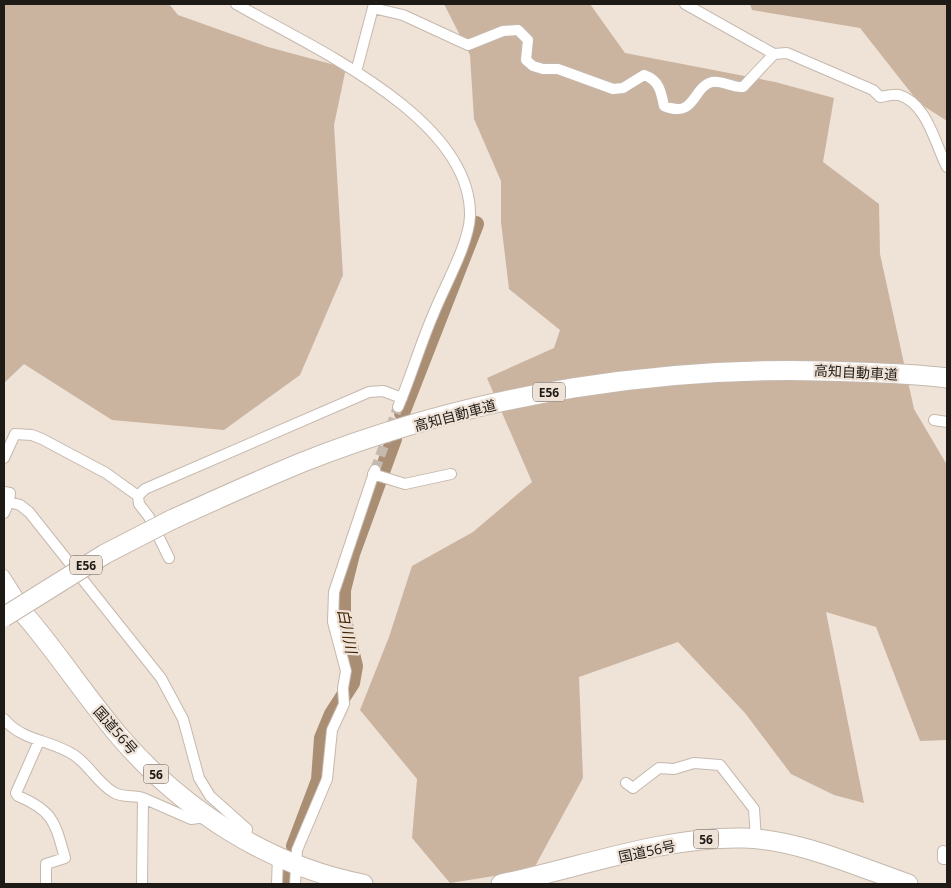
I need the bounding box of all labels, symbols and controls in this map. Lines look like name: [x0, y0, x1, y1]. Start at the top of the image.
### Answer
street label: 高知自動車道: [814, 360, 898, 384]
road number: E56: [533, 382, 565, 402]
street label: 高知自動車道: [412, 395, 498, 435]
road number: E56: [70, 556, 102, 574]
water label: 白川川: [334, 607, 362, 657]
street label: 国道56号: [90, 702, 142, 758]
road number: 56: [144, 764, 168, 784]
road number: 56: [694, 830, 718, 849]
street label: 国道56号: [617, 836, 677, 866]

